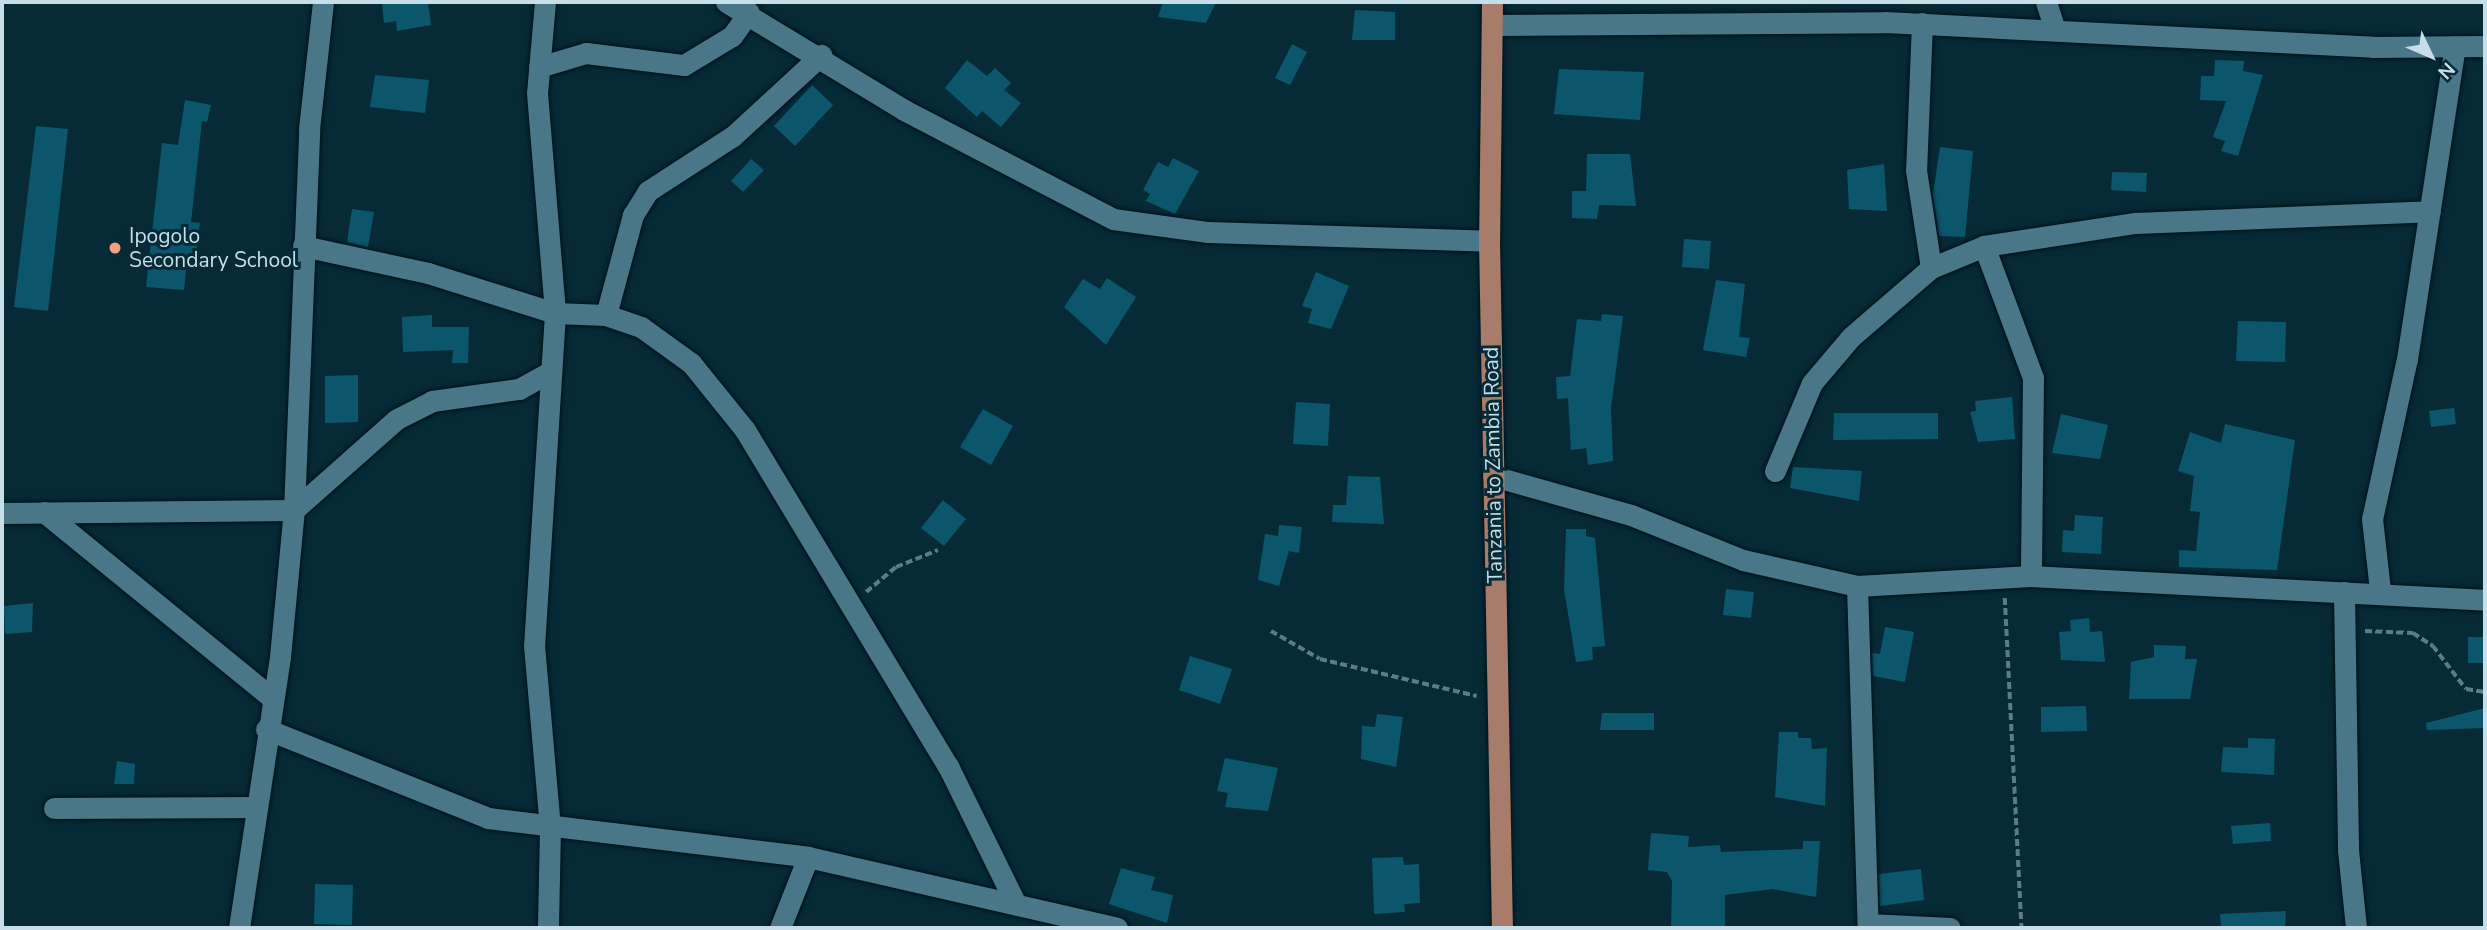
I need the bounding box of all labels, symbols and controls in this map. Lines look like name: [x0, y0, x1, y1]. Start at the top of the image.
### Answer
north arrow: [2396, 21, 2466, 91]
text: N: [2432, 56, 2460, 85]
place label: Ipogolo Secondary School: [129, 223, 298, 273]
marker: Ipogolo Secondary School: [107, 240, 123, 256]
street label: Tanzania to Zambia Road: [1478, 347, 1508, 583]

